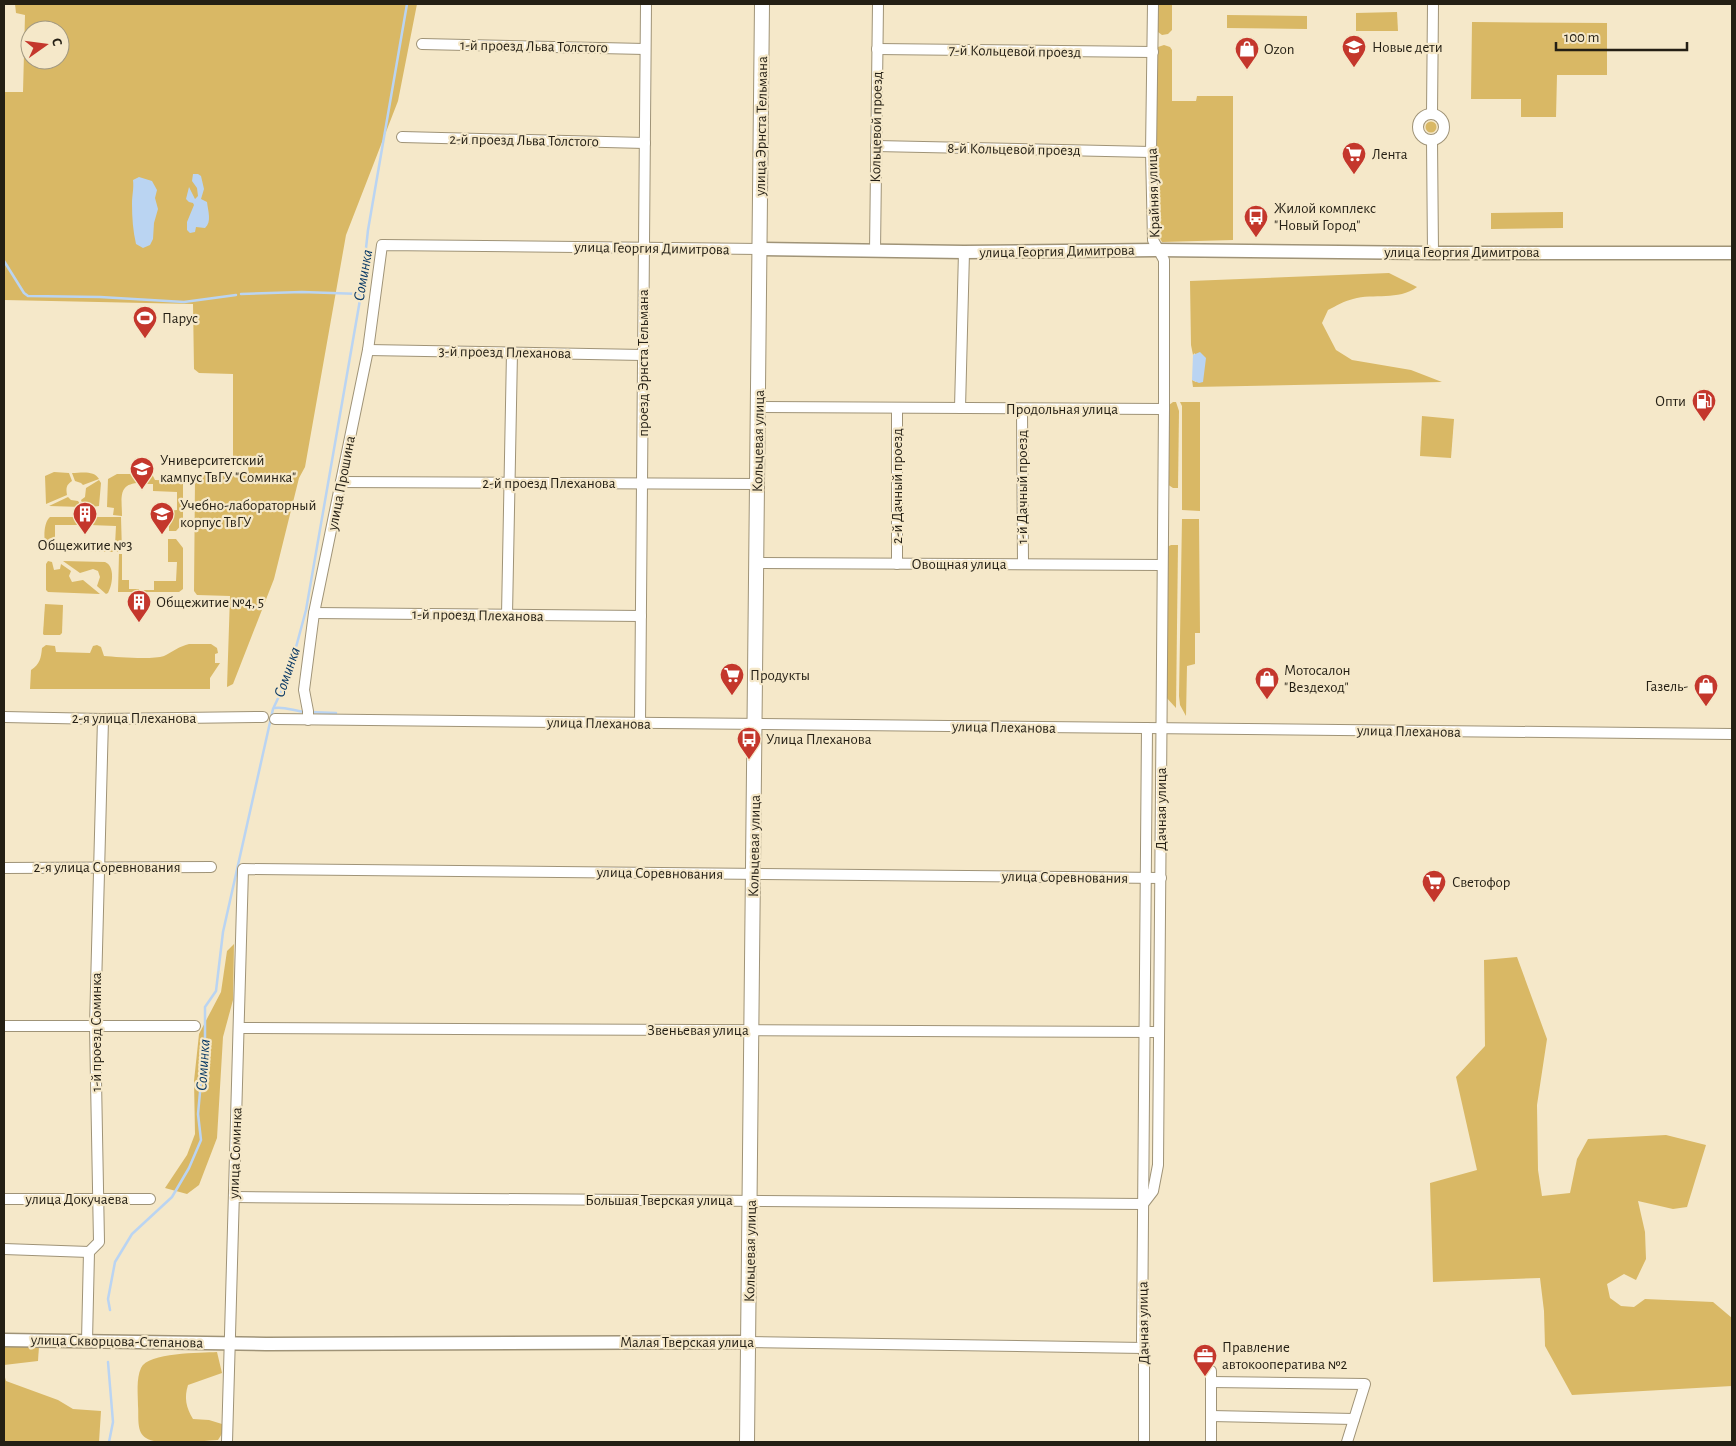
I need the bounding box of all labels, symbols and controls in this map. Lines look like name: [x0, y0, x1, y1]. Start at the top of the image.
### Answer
north arrow: [20, 20, 70, 70]
scale bar: [1556, 20, 1687, 52]
text: 100 m: [1564, 30, 1599, 45]
school or university icon: Новые дети: [1341, 34, 1367, 68]
shop icon: Ozon: [1234, 36, 1260, 70]
text: С: [49, 37, 64, 48]
street label: 1-й проезд Льва Толстого: [460, 38, 608, 55]
place label: Новые дети: [1372, 40, 1443, 55]
place label: Ozon: [1264, 42, 1294, 57]
street label: 7-й Кольцевой проезд: [949, 43, 1081, 60]
street label: улица Эрнста Тельмана: [753, 56, 770, 197]
street label: Кольцевой проезд: [868, 71, 885, 183]
street label: 2-й проезд Льва Толстого: [449, 132, 599, 149]
street label: 8-й Кольцевой проезд: [947, 141, 1081, 158]
supermarket icon: Лента: [1341, 141, 1367, 175]
street label: Крайняя улица: [1144, 147, 1163, 238]
place label: Лента: [1372, 147, 1408, 162]
place label: Жилой комплекс "Новый Город": [1274, 201, 1376, 233]
bus stop icon: Жилой комплекс "Новый Город": [1243, 204, 1269, 238]
street label: улица Георгия Димитрова: [573, 240, 730, 257]
street label: улица Георгия Димитрова: [978, 243, 1135, 260]
street label: улица Георгия Димитрова: [1383, 245, 1540, 260]
water label: Соминка: [351, 248, 375, 302]
street label: проезд Эрнста Тельмана: [636, 289, 651, 437]
sports icon: Парус: [132, 305, 158, 339]
place label: Парус: [162, 311, 198, 326]
street label: 3-й проезд Плеханова: [439, 344, 572, 361]
fuel station icon: Опти: [1691, 388, 1717, 422]
street label: Кольцевая улица: [750, 390, 767, 492]
place label: Опти: [1655, 394, 1686, 409]
street label: Продольная улица: [1006, 402, 1118, 417]
street label: 2-й Дачный проезд: [890, 428, 905, 544]
street label: 1-й Дачный проезд: [1015, 430, 1030, 544]
street label: улица Прошина: [325, 434, 358, 533]
place label: Университетский кампус ТвГУ "Соминка": [160, 453, 296, 485]
school or university icon: Университетский кампус ТвГУ "Соминка": [129, 456, 155, 490]
street label: 2-й проезд Плеханова: [482, 476, 616, 491]
place label: Учебно-лабораторный корпус ТвГУ: [180, 498, 316, 530]
building icon: Общежитие №3: [72, 501, 98, 535]
school or university icon: Учебно-лабораторный корпус ТвГУ: [149, 501, 175, 535]
place label: Общежитие №3: [38, 538, 132, 553]
street label: Овощная улица: [912, 557, 1007, 572]
building icon: Общежитие №4, 5: [126, 589, 152, 623]
place label: Общежитие №4, 5: [156, 595, 264, 610]
street label: 1-й проезд Плеханова: [412, 607, 544, 624]
water label: Соминка: [271, 645, 303, 700]
supermarket icon: Продукты: [719, 662, 745, 696]
place label: Мотосалон "Вездеход": [1284, 663, 1351, 695]
shop icon: Мотосалон "Вездеход": [1254, 666, 1280, 700]
place label: Продукты: [750, 668, 810, 683]
shop icon: Газель-: [1693, 673, 1719, 707]
place label: Газель-: [1645, 679, 1688, 694]
street label: 2-я улица Плеханова: [72, 711, 197, 726]
street label: улица Плеханова: [546, 715, 651, 732]
street label: улица Плеханова: [951, 719, 1056, 736]
street label: улица Плеханова: [1356, 723, 1461, 740]
bus stop icon: Улица Плеханова: [736, 726, 762, 760]
place label: Улица Плеханова: [766, 732, 872, 747]
street label: Дачная улица: [1154, 767, 1169, 851]
street label: Кольцевая улица: [746, 795, 763, 897]
street label: 2-я улица Соревнования: [33, 860, 181, 875]
street label: улица Соревнования: [596, 865, 723, 882]
street label: улица Соревнования: [1001, 869, 1128, 886]
supermarket icon: Светофор: [1421, 869, 1447, 903]
place label: Светофор: [1452, 875, 1511, 890]
street label: 1-й проезд Соминка: [89, 972, 104, 1092]
street label: Звеньевая улица: [647, 1023, 749, 1038]
water label: Соминка: [193, 1038, 213, 1092]
street label: улица Соминка: [226, 1107, 245, 1200]
street label: улица Докучаева: [25, 1192, 129, 1207]
street label: Большая Тверская улица: [585, 1193, 733, 1208]
street label: Кольцевая улица: [742, 1200, 759, 1302]
street label: Дачная улица: [1135, 1281, 1152, 1365]
street label: улица Скворцова-Степанова: [30, 1332, 203, 1351]
street label: Малая Тверская улица: [620, 1335, 754, 1350]
place label: Правление автокооператива №2: [1222, 1340, 1348, 1372]
office icon: Правление автокооператива №2: [1192, 1343, 1218, 1377]

